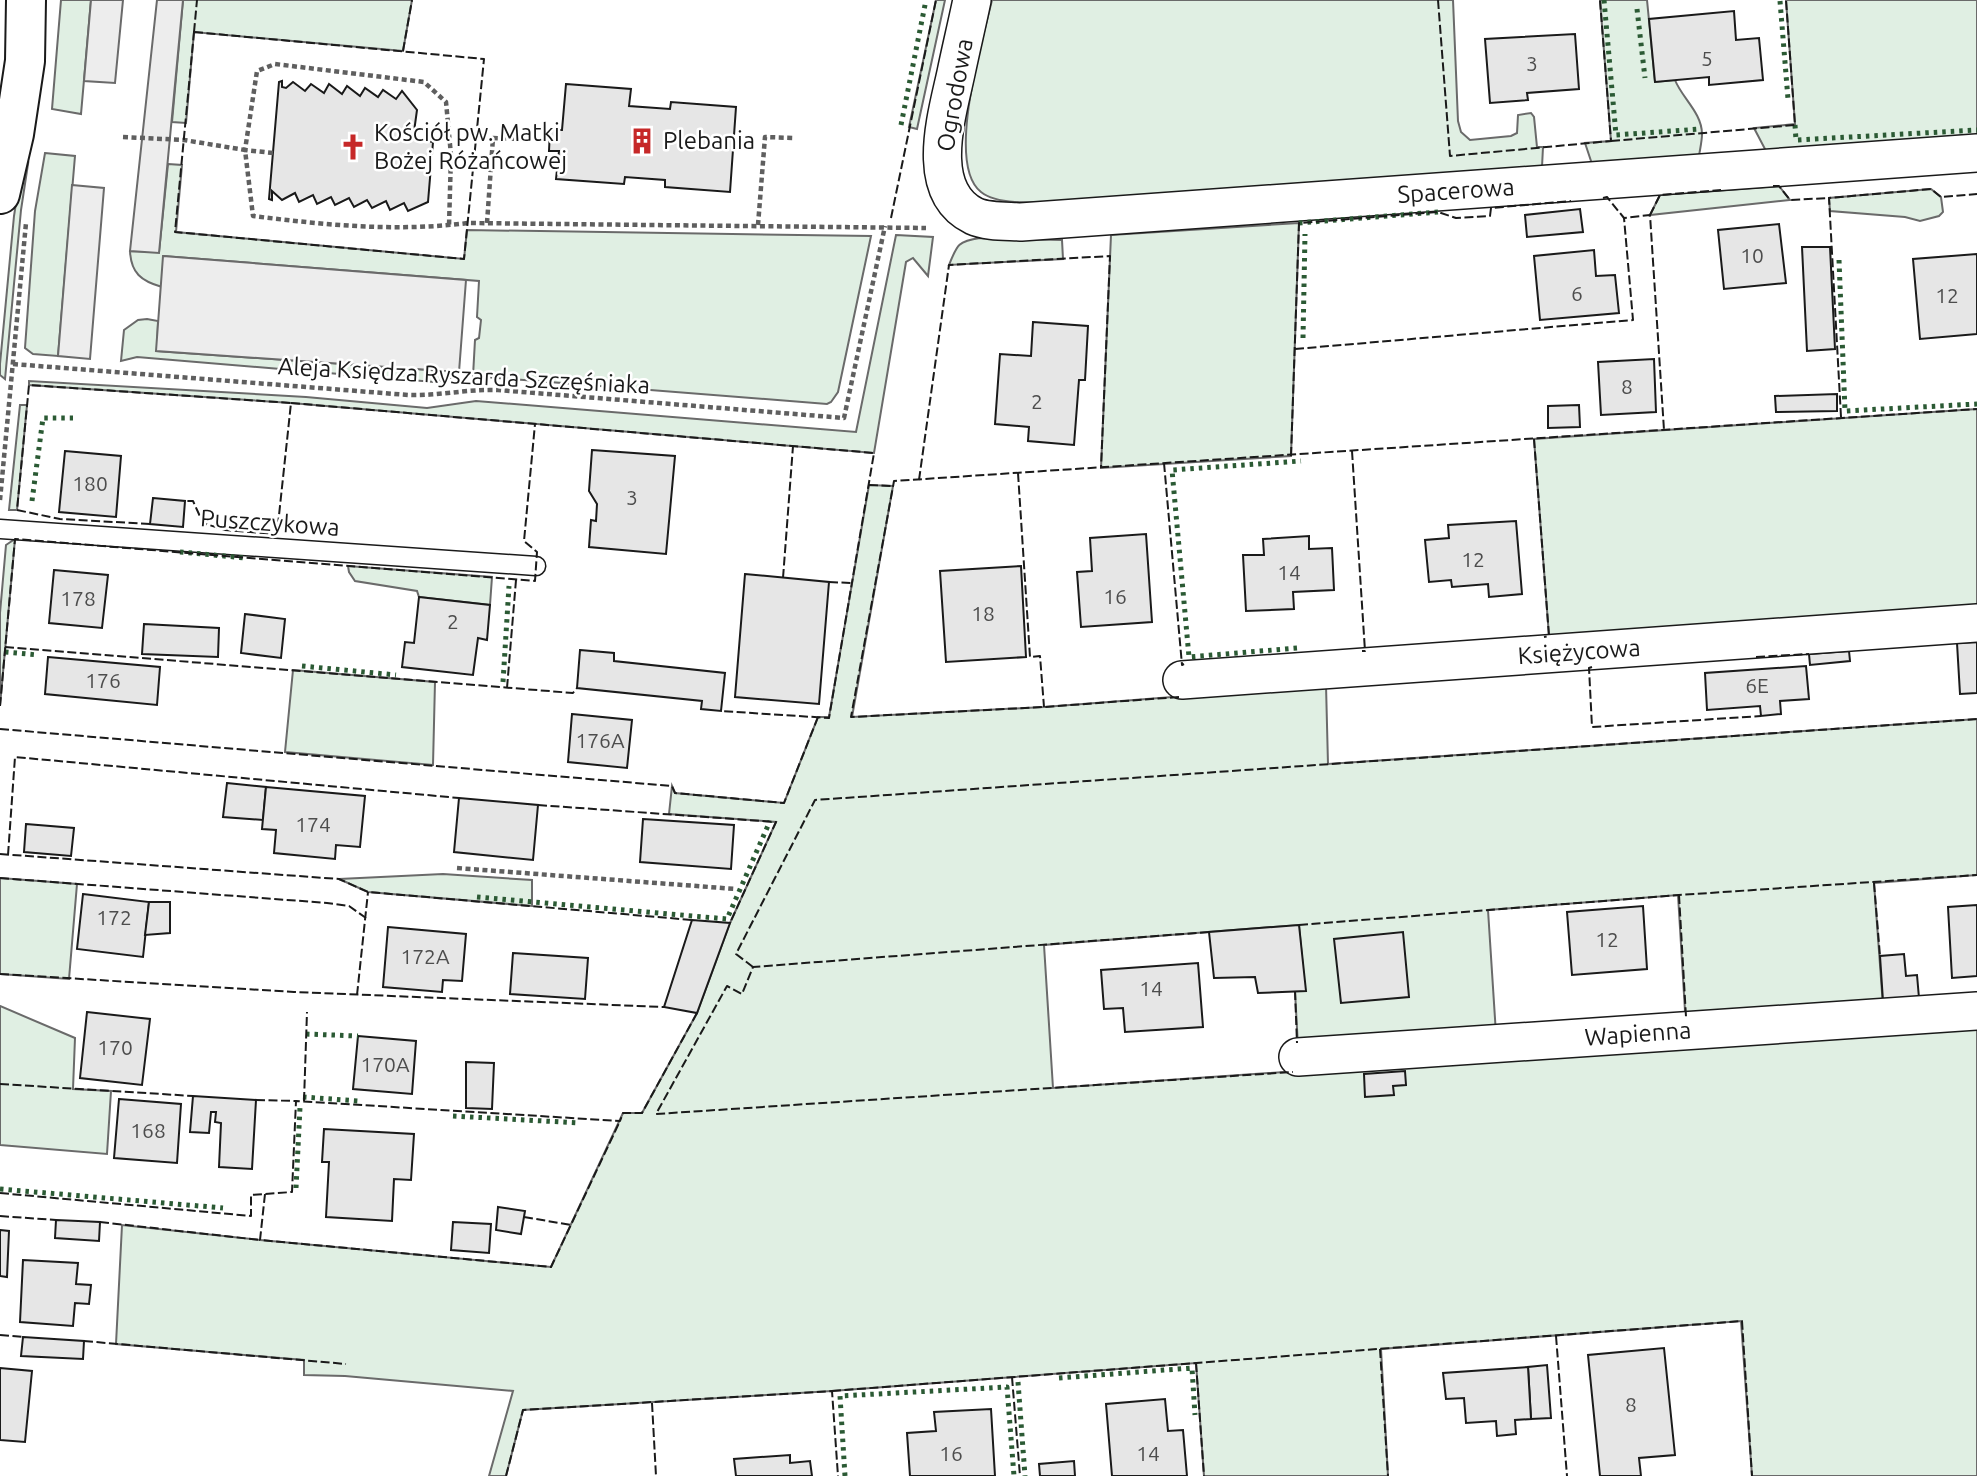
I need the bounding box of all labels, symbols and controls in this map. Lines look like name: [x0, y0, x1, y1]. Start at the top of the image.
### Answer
street label: Ogrodowa: [931, 36, 978, 154]
house number: 5: [1701, 46, 1713, 70]
house number: 3: [1526, 51, 1538, 75]
place label: Kościół pw. Matki Bożej Różańcowej: [374, 119, 567, 174]
building icon: Plebania: [627, 126, 657, 156]
place label: Plebania: [663, 127, 755, 154]
church icon: Kościół pw. Matki Bożej Różańcowej: [338, 132, 368, 162]
street label: Spacerowa: [1397, 173, 1515, 208]
house number: 10: [1740, 243, 1764, 267]
house number: 6: [1571, 281, 1583, 305]
house number: 12: [1935, 283, 1959, 307]
street label: Aleja Księdza Ryszarda Szczęśniaka: [277, 352, 651, 399]
house number: 8: [1621, 374, 1633, 398]
house number: 2: [1031, 389, 1043, 413]
house number: 180: [72, 471, 108, 495]
house number: 3: [626, 485, 638, 509]
street label: Puszczykowa: [199, 504, 341, 541]
house number: 12: [1461, 547, 1485, 571]
house number: 14: [1277, 560, 1301, 584]
house number: 16: [1103, 584, 1127, 608]
house number: 178: [60, 586, 96, 610]
house number: 18: [971, 601, 995, 625]
house number: 2: [447, 609, 459, 633]
street label: Księżycowa: [1517, 634, 1641, 669]
house number: 176: [85, 668, 121, 692]
house number: 6E: [1745, 673, 1769, 697]
house number: 176A: [575, 728, 625, 752]
house number: 174: [295, 812, 331, 836]
house number: 172: [96, 905, 132, 929]
house number: 12: [1595, 927, 1619, 951]
house number: 172A: [400, 944, 450, 968]
house number: 14: [1139, 976, 1163, 1000]
street label: Wapienna: [1584, 1016, 1692, 1051]
house number: 170: [97, 1035, 133, 1059]
house number: 170A: [360, 1052, 410, 1076]
house number: 168: [130, 1118, 166, 1142]
house number: 8: [1625, 1392, 1637, 1416]
house number: 16: [939, 1441, 963, 1465]
house number: 14: [1136, 1441, 1160, 1465]

